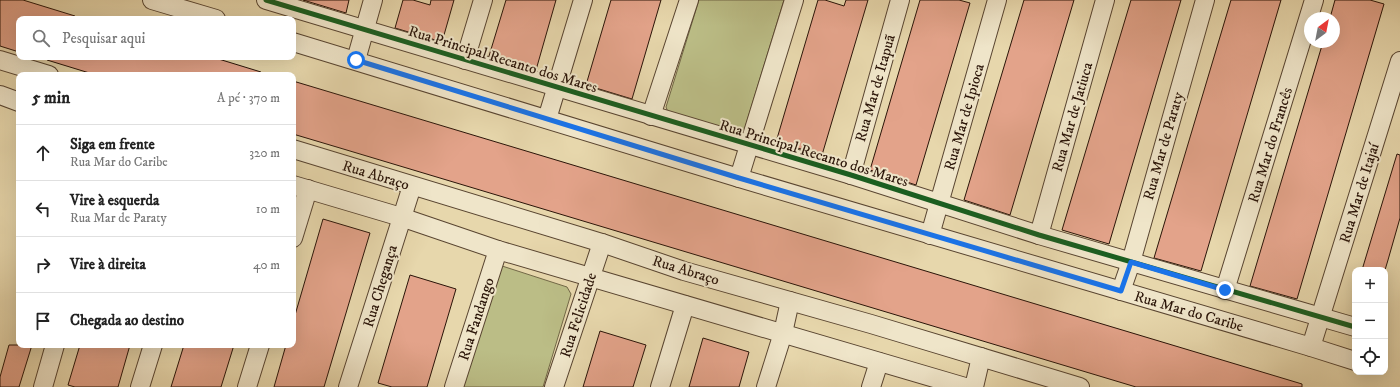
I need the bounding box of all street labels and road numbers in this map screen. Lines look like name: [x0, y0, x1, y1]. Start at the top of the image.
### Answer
street label: Rua Principal Recanto dos Mares: [406, 22, 600, 97]
street label: Rua Mar de Itapuã: [851, 32, 900, 144]
street label: Rua Mar de Jatiuca: [1048, 59, 1097, 174]
street label: Rua Mar de Ipioca: [940, 61, 989, 173]
street label: Rua Mar do Francês: [1244, 85, 1297, 205]
street label: Rua Mar de Paraty: [1139, 89, 1188, 202]
street label: Rua Principal Recanto dos Mares: [717, 116, 911, 191]
street label: Rua Mar de Itajaí: [1335, 140, 1384, 245]
street label: Rua Abraço: [340, 156, 412, 195]
street label: Rua Chegança: [359, 242, 402, 330]
street label: Rua Abraço: [650, 251, 722, 290]
street label: Rua Felicidade: [556, 270, 601, 360]
street label: Rua Fandango: [454, 275, 499, 363]
street label: Rua Mar do Caribe: [1132, 287, 1246, 336]

